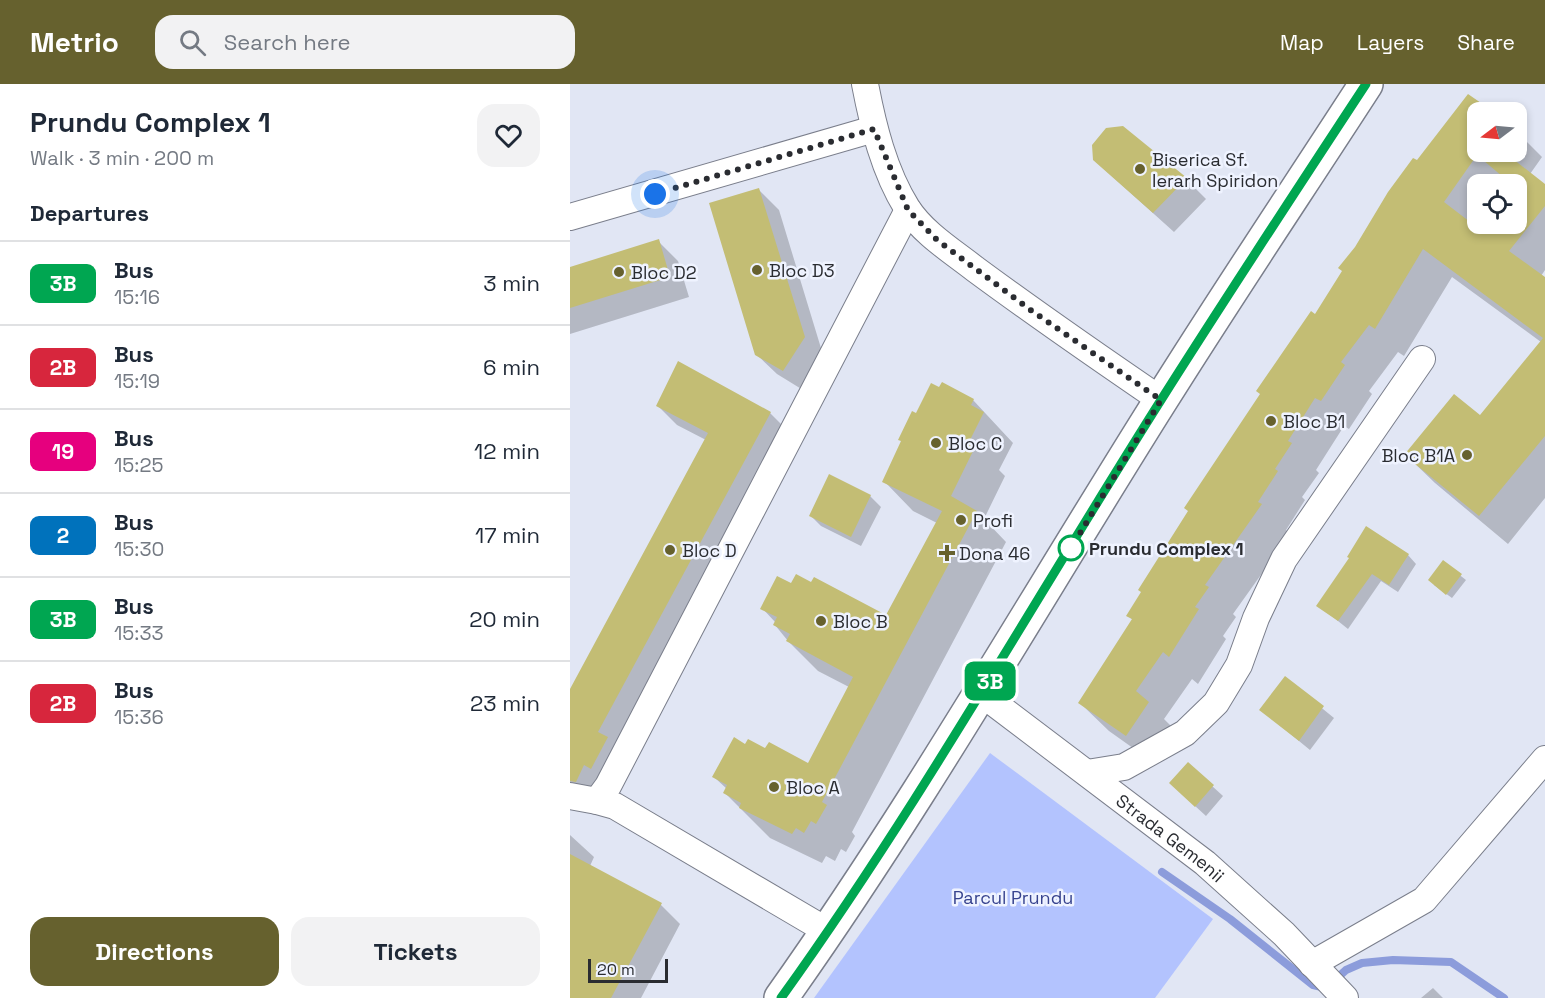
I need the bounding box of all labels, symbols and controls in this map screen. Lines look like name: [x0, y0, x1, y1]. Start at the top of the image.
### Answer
search box: [155, 15, 575, 69]
text: Metrio: [30, 24, 119, 60]
icon: search: [176, 26, 209, 59]
text: Search here: [224, 28, 351, 56]
text: Map: [1280, 29, 1324, 56]
text: Layers: [1357, 29, 1424, 56]
text: Share: [1457, 29, 1515, 56]
north arrow: [1467, 102, 1527, 162]
map controls: [1467, 102, 1527, 234]
text: Prundu Complex 1: [30, 104, 271, 140]
button: heart: [477, 104, 540, 167]
text: Walk · 3 min · 200 m: [30, 145, 214, 171]
place label: Biserica Sf. Ierarh Spiridon: [1152, 148, 1278, 192]
marker: Biserica Sf. Ierarh Spiridon: [1133, 162, 1147, 176]
button: locate: [1467, 174, 1527, 234]
your location: [640, 179, 670, 209]
text: Departures: [30, 199, 149, 227]
text: Bus: [114, 256, 154, 284]
place label: Bloc D3: [769, 259, 835, 282]
place label: Bloc D2: [631, 261, 697, 284]
marker: Bloc D3: [750, 263, 764, 277]
marker: Bloc D2: [612, 265, 626, 279]
text: 3 min: [483, 269, 540, 297]
text: 3B: [50, 270, 76, 297]
text: 15:16: [114, 284, 160, 310]
text: Bus: [114, 340, 154, 368]
text: 6 min: [483, 353, 540, 381]
text: 2B: [50, 354, 76, 381]
text: 15:19: [114, 368, 160, 394]
place label: Bloc B1: [1283, 410, 1345, 433]
marker: Bloc B1: [1264, 414, 1278, 428]
text: Bus: [114, 424, 154, 452]
place label: Bloc C: [948, 432, 1002, 455]
marker: Bloc C: [929, 436, 943, 450]
text: 12 min: [474, 437, 540, 465]
text: 19: [52, 438, 74, 465]
place label: Bloc B1A: [1381, 444, 1455, 467]
marker: Bloc B1A: [1460, 448, 1474, 462]
text: 15:25: [114, 452, 163, 478]
text: Bus: [114, 508, 154, 536]
place label: Profi: [973, 509, 1013, 532]
marker: Profi: [954, 513, 968, 527]
text: 17 min: [475, 521, 540, 549]
text: 2: [57, 522, 69, 549]
marker: Prundu Complex 1: [1058, 535, 1084, 561]
text: 15:30: [114, 536, 164, 562]
place label: Prundu Complex 1: [1089, 537, 1244, 560]
place label: Bloc D: [682, 539, 737, 562]
place label: Dona 46: [959, 542, 1030, 565]
marker: Bloc D: [663, 543, 677, 557]
marker: Dona 46: [940, 546, 954, 560]
text: Bus: [114, 592, 154, 620]
text: 20 min: [469, 605, 540, 633]
text: 3B: [50, 606, 76, 633]
place label: Bloc B: [833, 610, 888, 633]
marker: Bloc B: [814, 614, 828, 628]
text: 15:33: [114, 620, 164, 646]
line badge: 3B: [963, 662, 1017, 700]
text: 3B: [977, 668, 1003, 695]
text: Bus: [114, 676, 154, 704]
text: 23 min: [470, 689, 540, 717]
text: 2B: [50, 690, 76, 717]
text: 15:36: [114, 704, 164, 730]
place label: Bloc A: [786, 776, 840, 799]
marker: Bloc A: [767, 780, 781, 794]
street label: Strada Gemenii: [1112, 788, 1230, 887]
park label: Parcul Prundu: [953, 886, 1073, 909]
button: Directions: [30, 917, 279, 986]
button: Tickets: [291, 917, 540, 986]
scale bar: [588, 956, 668, 984]
text: 20 m: [597, 959, 635, 980]

